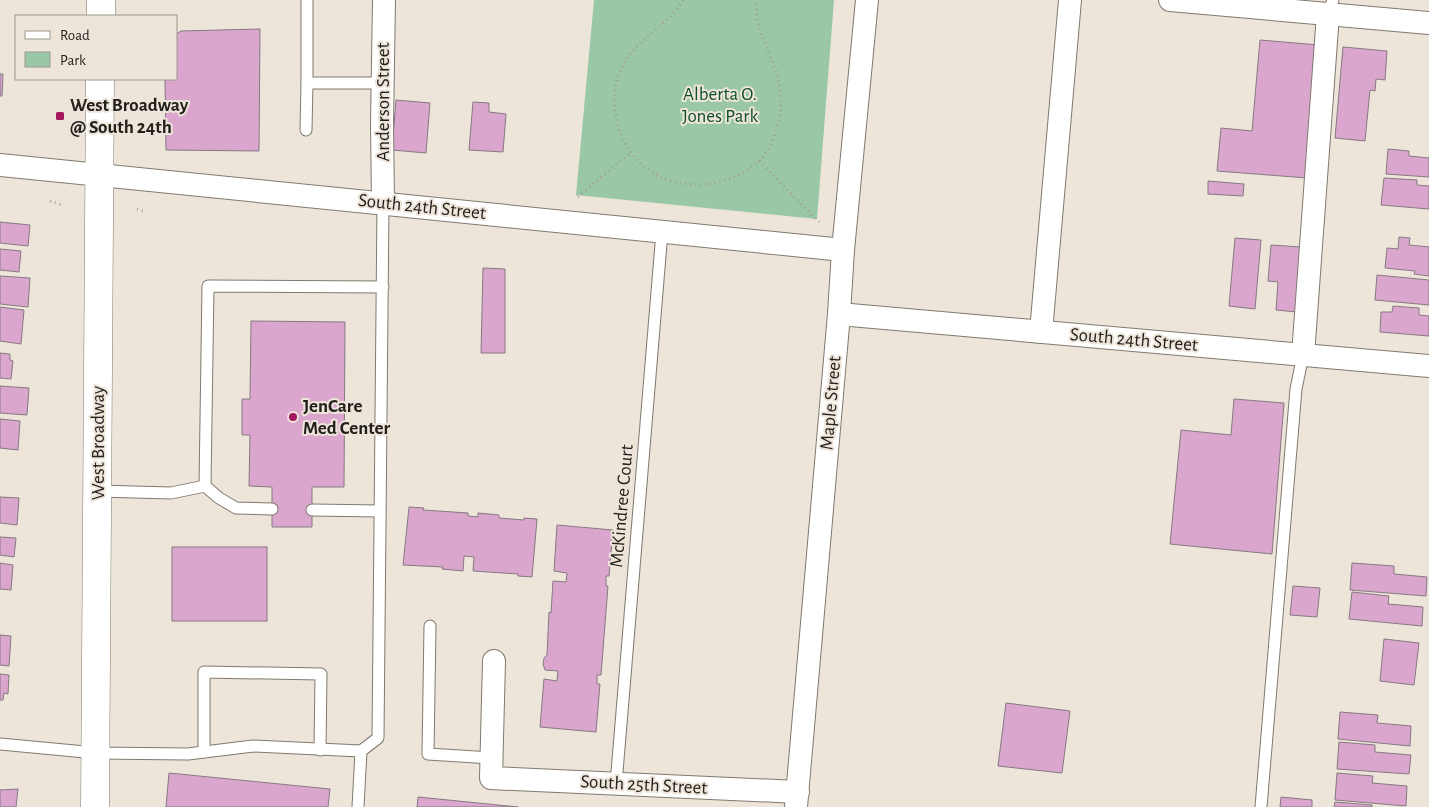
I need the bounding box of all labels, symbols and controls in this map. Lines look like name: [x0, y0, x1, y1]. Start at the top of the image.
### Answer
legend: [15, 15, 178, 80]
text: Road: [60, 28, 90, 43]
street label: Anderson Street: [374, 42, 393, 162]
text: Park: [60, 53, 86, 68]
park label: Alberta O. Jones Park: [682, 85, 758, 126]
place label: West Broadway @ South 24th: [70, 96, 189, 137]
marker: West Broadway @ South 24th: [54, 110, 66, 122]
street label: South 24th Street: [357, 191, 487, 223]
street label: South 24th Street: [1069, 325, 1199, 355]
street label: Maple Street: [817, 355, 845, 451]
street label: West Broadway: [89, 386, 108, 500]
place label: JenCare Med Center: [303, 397, 390, 438]
marker: JenCare Med Center: [287, 411, 299, 423]
street label: McKindree Court: [607, 444, 637, 568]
street label: South 25th Street: [580, 772, 708, 798]

